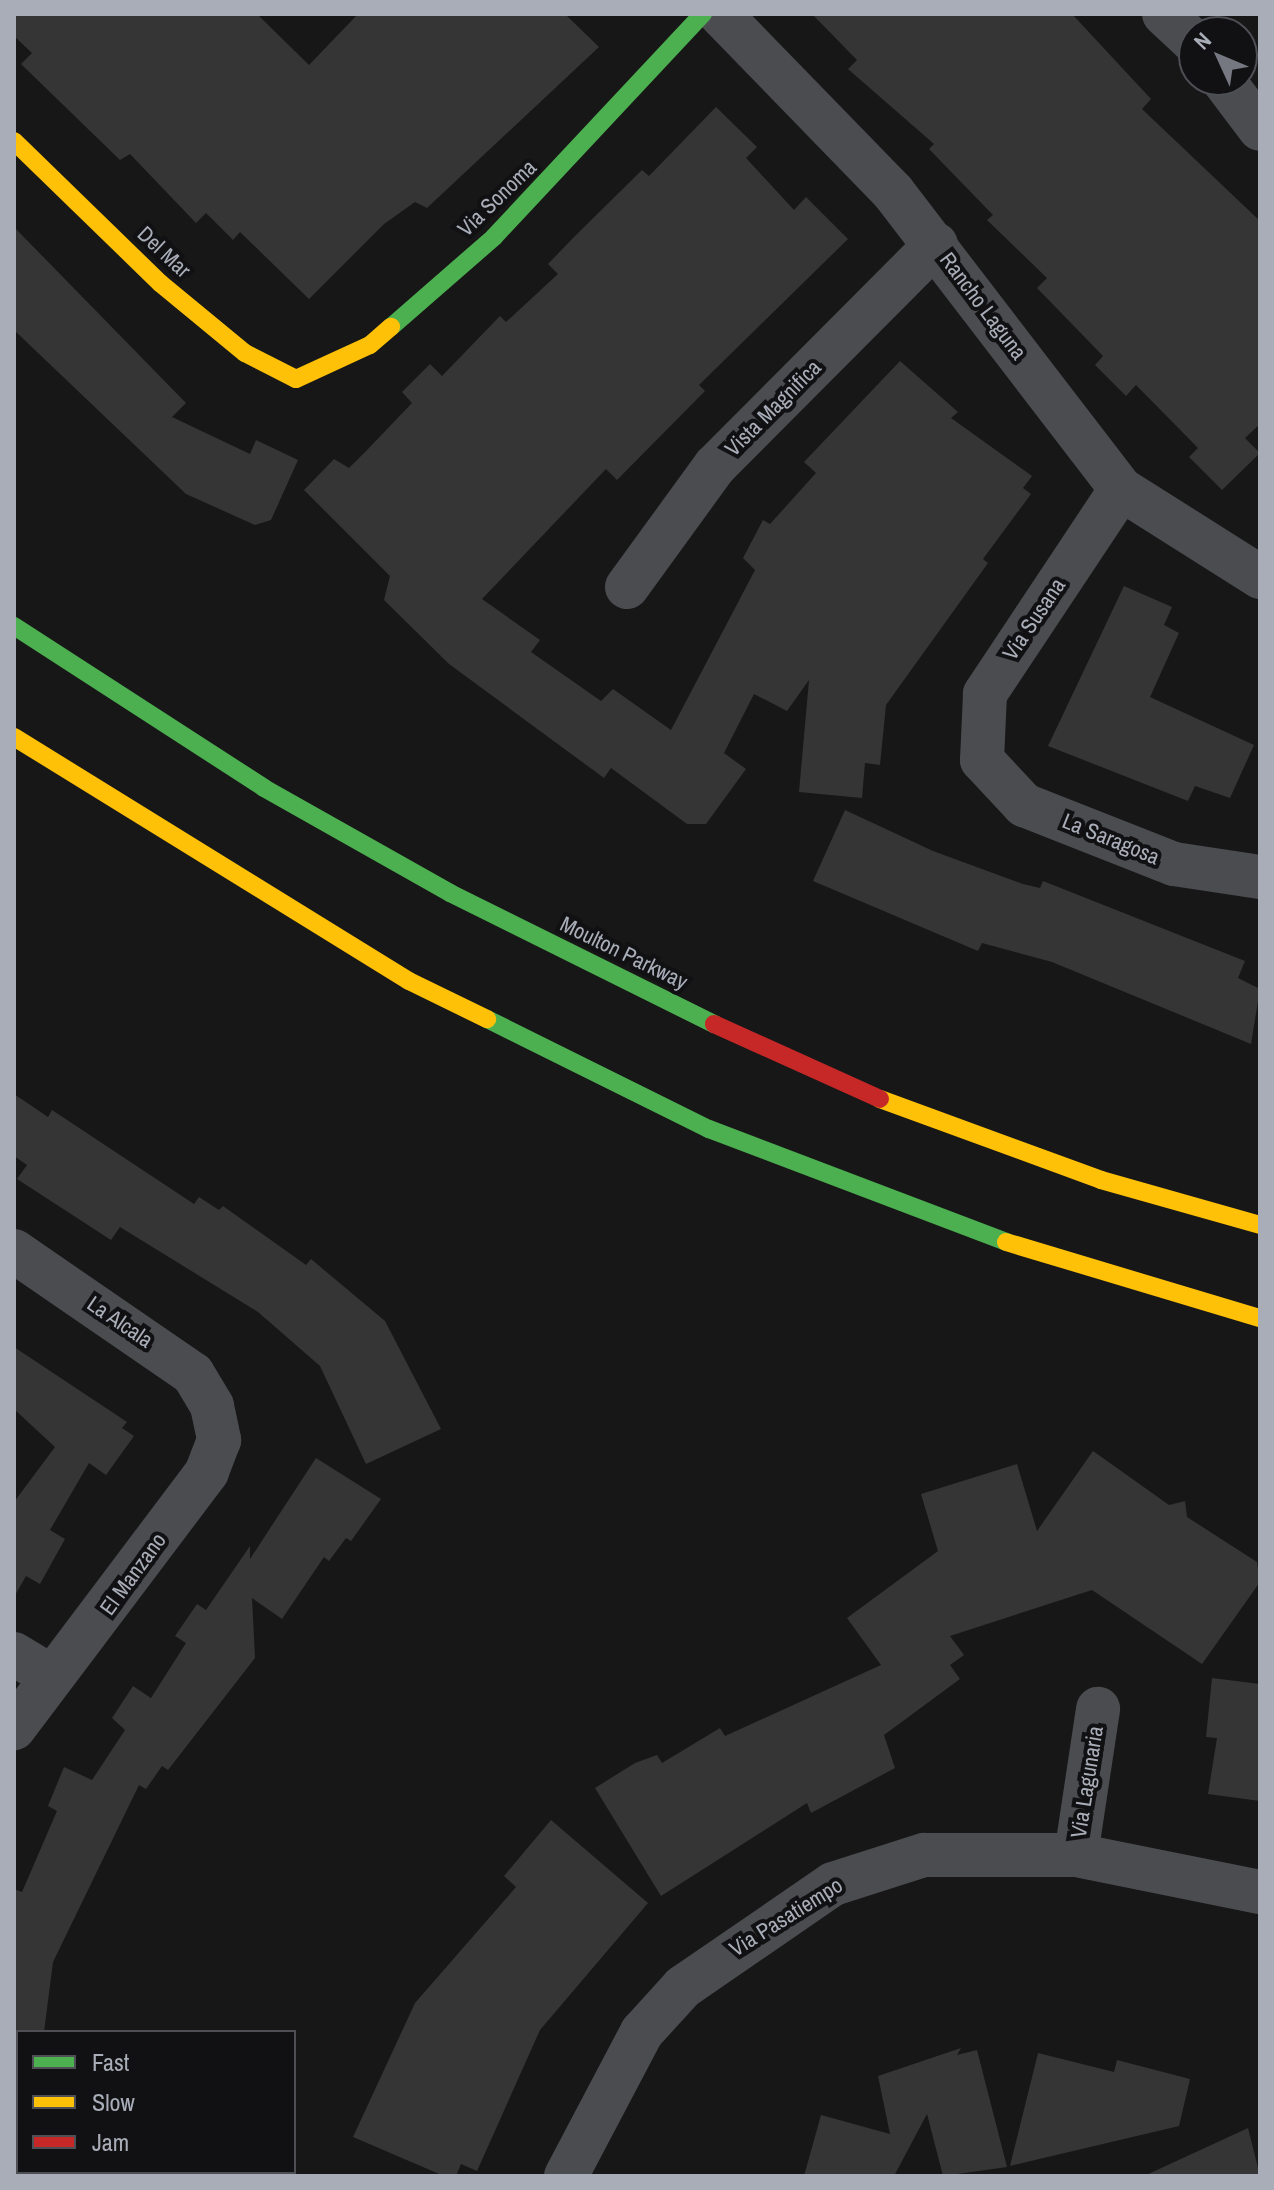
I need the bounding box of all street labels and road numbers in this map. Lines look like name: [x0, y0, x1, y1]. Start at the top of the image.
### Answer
street label: Via Sonoma: [452, 154, 542, 242]
street label: Del Mar: [132, 221, 196, 283]
street label: Rancho Laguna: [934, 247, 1032, 365]
street label: Vista Magnifica: [719, 354, 827, 462]
street label: Via Susana: [997, 573, 1071, 665]
street label: La Saragosa: [1059, 808, 1163, 870]
street label: Moulton Parkway: [556, 911, 692, 995]
street label: La Alcala: [82, 1290, 158, 1354]
street label: El Manzano: [94, 1528, 172, 1620]
street label: Via Lagunaria: [1065, 1724, 1109, 1840]
street label: Via Pasatiempo: [725, 1872, 847, 1962]

